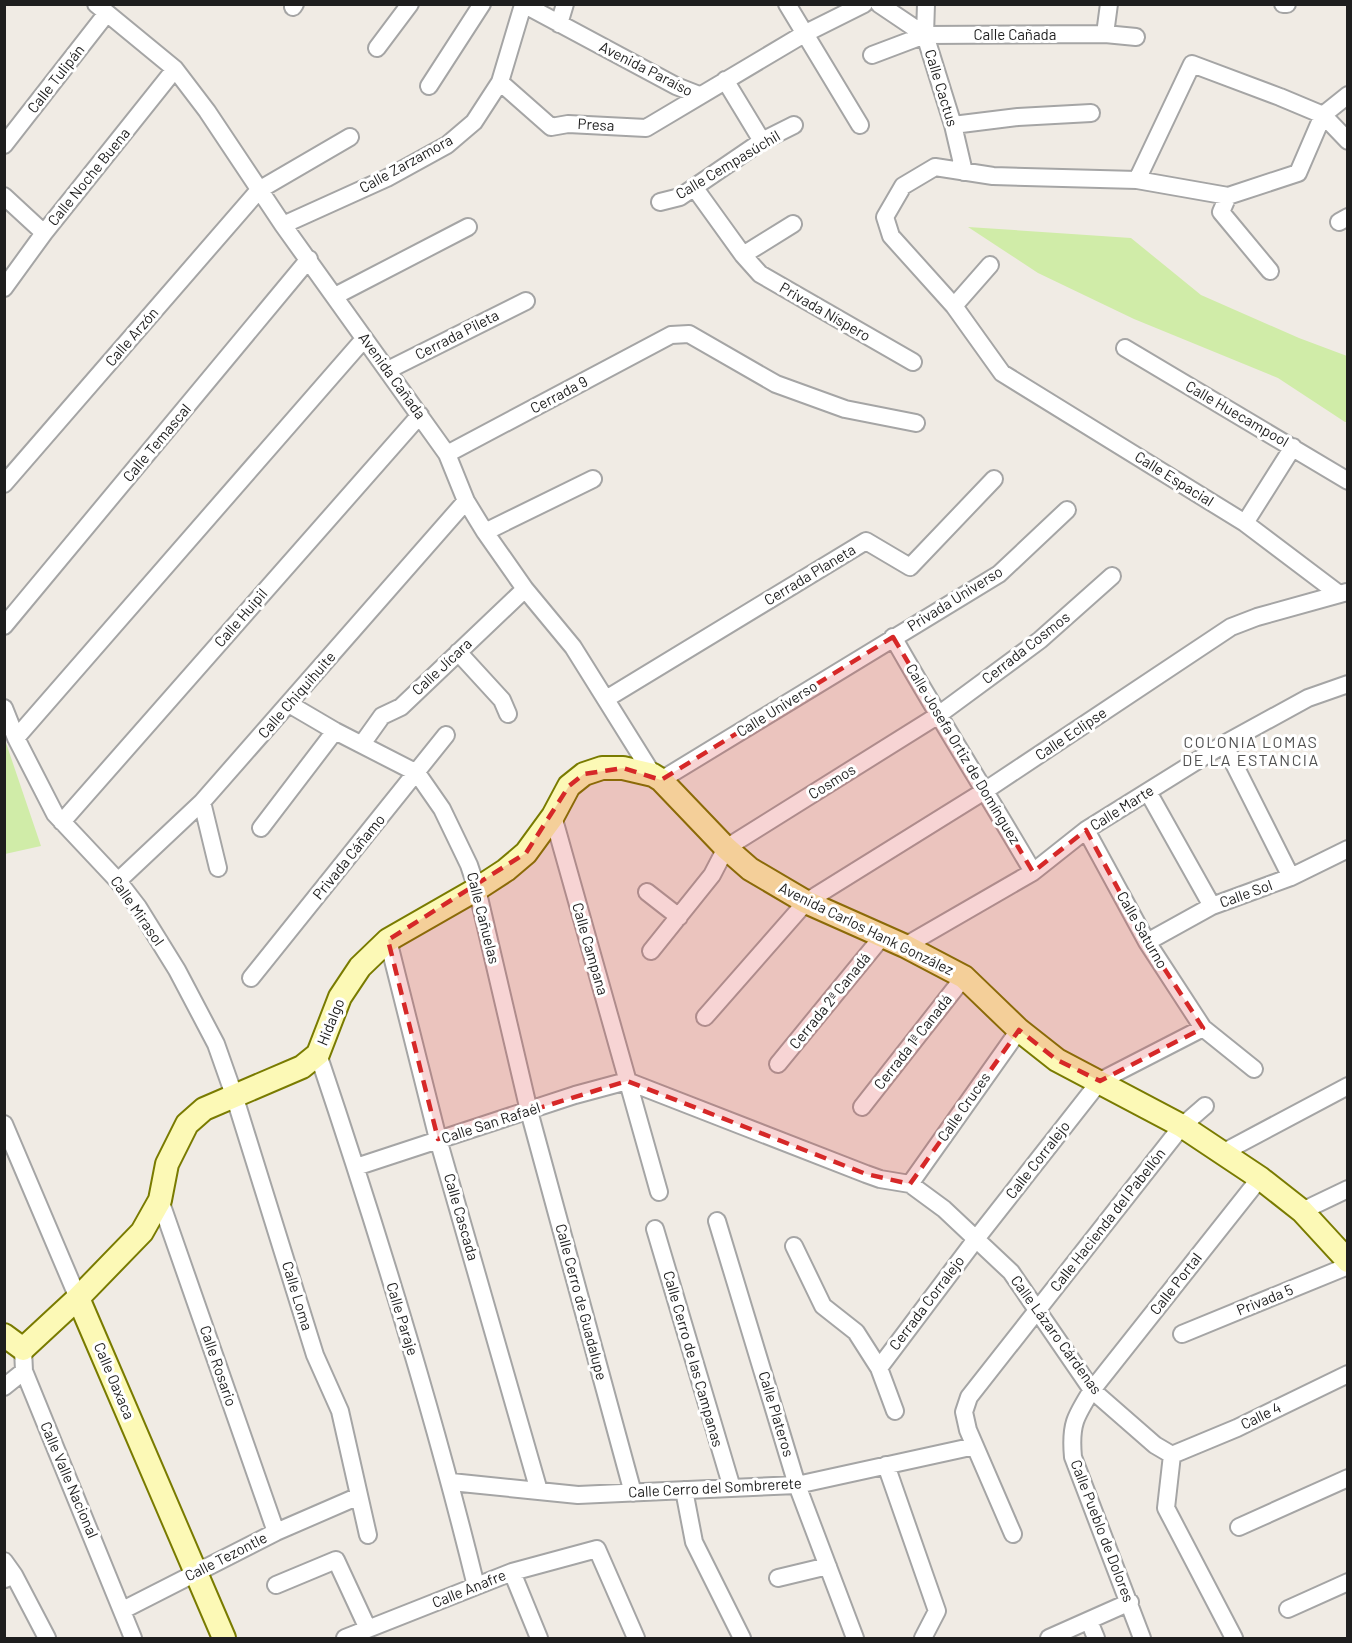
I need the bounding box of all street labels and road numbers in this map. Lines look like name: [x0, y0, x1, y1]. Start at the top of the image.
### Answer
street label: Calle Cañada: [974, 25, 1056, 43]
street label: Avenida Paraíso: [597, 37, 696, 99]
street label: Calle Tulipán: [23, 41, 87, 116]
street label: Calle Cactus: [922, 47, 962, 128]
street label: Presa: [577, 114, 615, 134]
street label: Calle Noche Buena: [43, 124, 133, 229]
street label: Calle Cempasúchil: [672, 126, 783, 202]
street label: Calle Zarzamora: [356, 130, 455, 196]
street label: Privada Níspero: [777, 278, 874, 344]
street label: Calle Arzón: [101, 303, 162, 369]
street label: Cerrada Pileta: [412, 305, 501, 363]
street label: Avenida Cañada: [355, 329, 430, 422]
street label: Cerrada 9: [527, 372, 590, 417]
street label: Calle Huecampool: [1183, 376, 1292, 450]
street label: Calle Temascal: [118, 400, 194, 485]
street label: Calle Espacial: [1132, 447, 1217, 510]
street label: Cerrada Planeta: [760, 540, 858, 609]
street label: Privada Universo: [904, 562, 1005, 635]
street label: Calle Huipil: [210, 584, 271, 650]
street label: Cerrada Cosmos: [978, 607, 1073, 687]
street label: Calle Jícara: [408, 634, 475, 698]
street label: Calle Chiquihuite: [254, 647, 339, 741]
street label: Calle Josefa Ortiz de Domínguez: [903, 660, 1025, 847]
street label: Calle Universo: [733, 676, 820, 740]
street label: Calle Eclipse: [1031, 703, 1110, 764]
street label: Cosmos: [805, 760, 858, 803]
street label: Calle Marte: [1086, 780, 1157, 834]
street label: Privada Cáñamo: [308, 810, 388, 903]
street label: Calle Cañuelas: [464, 870, 504, 965]
street label: Calle Mirasol: [107, 872, 168, 949]
street label: Calle Sol: [1217, 875, 1275, 911]
street label: Avenida Carlos Hank González: [776, 878, 957, 978]
street label: Calle Saturno: [1114, 888, 1172, 971]
street label: Calle Campana: [569, 900, 613, 997]
street label: Cerrada 2ª Canadá: [785, 949, 874, 1052]
street label: Cerrada 1ª Canadá: [869, 990, 955, 1093]
street label: Hidalgo: [313, 995, 348, 1048]
street label: Calle Cruces: [933, 1068, 993, 1144]
street label: Calle San Rafaél: [439, 1098, 542, 1147]
street label: Calle Corralejo: [1001, 1117, 1073, 1202]
street label: Calle Hacienda del Pabellón: [1046, 1144, 1169, 1295]
street label: Calle Cascada: [441, 1171, 483, 1262]
street label: Calle Cerro de Guadalupe: [552, 1222, 612, 1382]
street label: Calle Portal: [1145, 1249, 1205, 1318]
street label: Cerrada Corralejo: [885, 1252, 968, 1353]
street label: Calle Loma: [279, 1259, 317, 1332]
street label: Calle Cerro de las Campanas: [660, 1269, 728, 1449]
street label: Calle Lázaro Cárdenas: [1008, 1271, 1106, 1397]
street label: Calle Paraje: [383, 1280, 423, 1358]
street label: Privada 5: [1234, 1280, 1296, 1319]
street label: Calle Rosario: [197, 1323, 241, 1408]
street label: Calle Oaxaca: [91, 1339, 139, 1422]
street label: Calle Plateros: [755, 1369, 799, 1459]
street label: Calle 4: [1237, 1398, 1284, 1433]
street label: Calle Valle Nacional: [37, 1419, 103, 1541]
street label: Calle Pueblo de Dolores: [1067, 1457, 1138, 1604]
street label: Calle Cerro del Sombrerete: [628, 1473, 802, 1501]
street label: Calle Tezontle: [181, 1528, 270, 1585]
street label: Calle Anafre: [429, 1565, 508, 1611]

